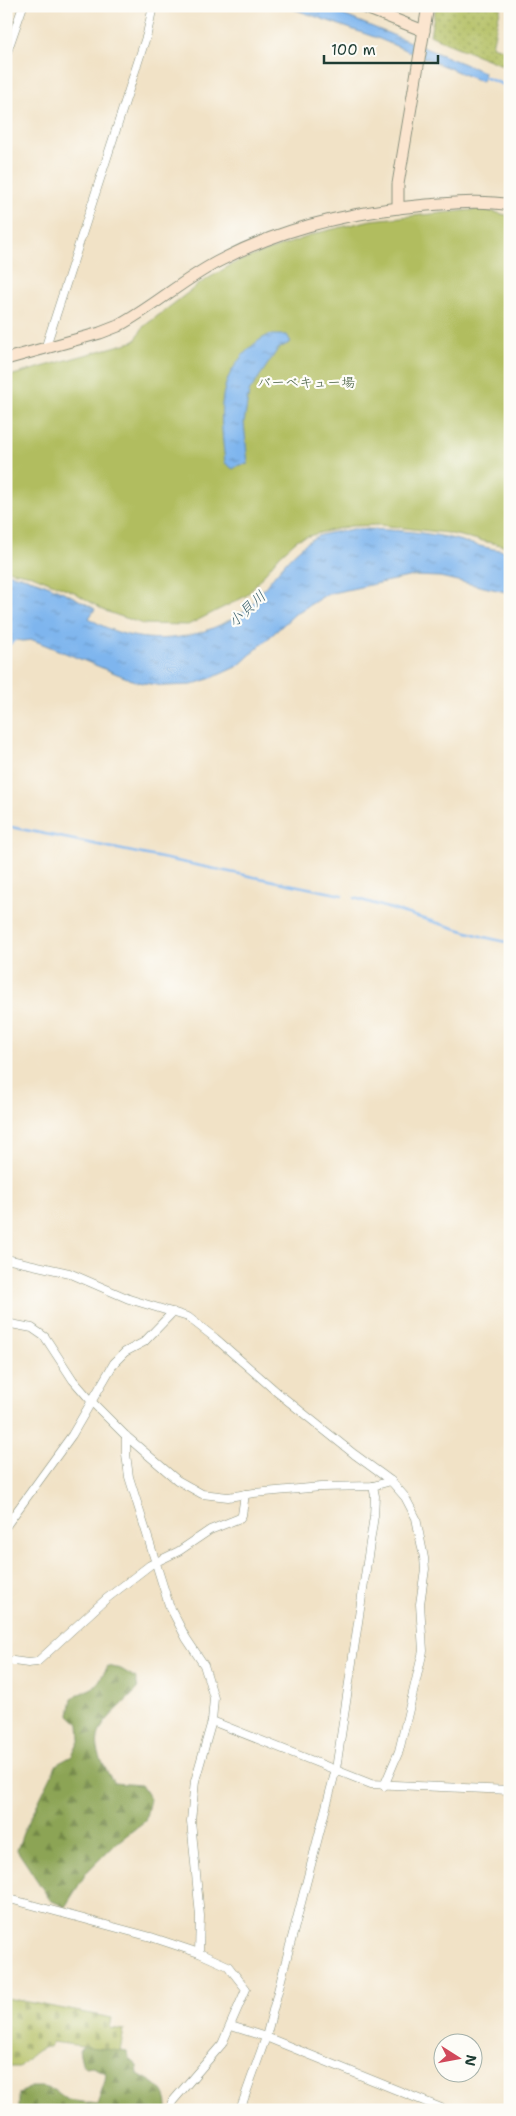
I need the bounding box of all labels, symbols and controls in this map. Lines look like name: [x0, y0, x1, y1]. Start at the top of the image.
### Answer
scale bar: [324, 32, 437, 64]
text: 100 m: [331, 40, 376, 60]
park label: バーベキュー場: [257, 373, 355, 391]
water label: 小貝川: [224, 586, 270, 632]
north arrow: [434, 2034, 484, 2084]
text: N: [461, 2053, 481, 2068]

